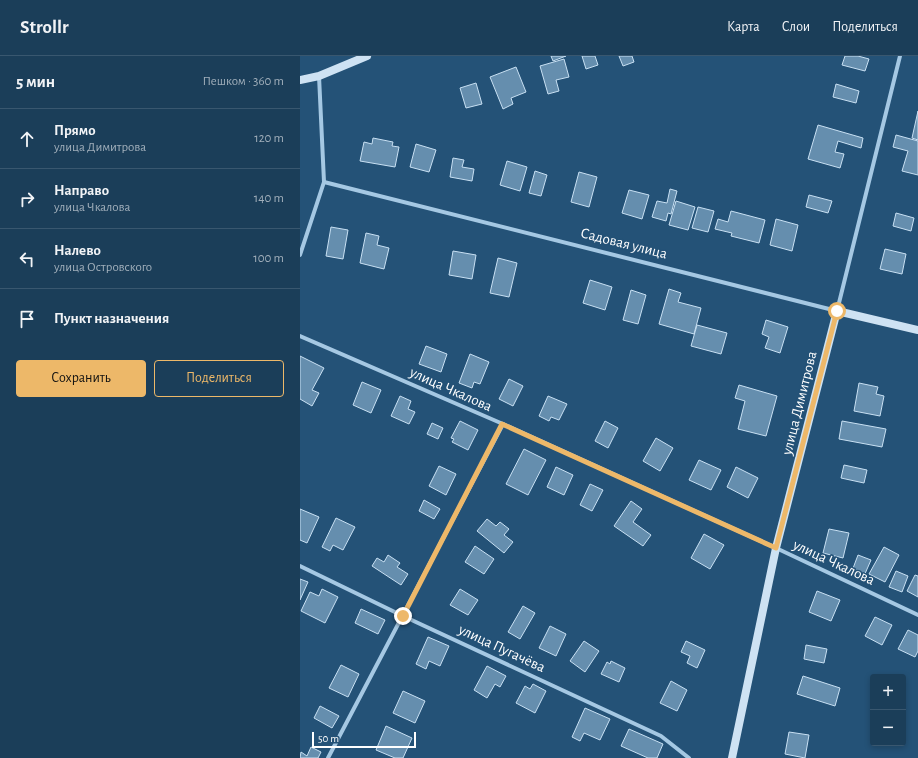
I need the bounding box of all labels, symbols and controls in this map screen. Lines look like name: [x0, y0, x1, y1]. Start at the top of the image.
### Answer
text: Strollr: [20, 18, 69, 37]
text: Карта: [727, 20, 760, 34]
text: Слои: [782, 20, 810, 34]
text: Поделиться: [832, 20, 898, 34]
text: 5 мин: [16, 73, 55, 90]
text: Пешком · 360 m: [203, 75, 284, 88]
text: Прямо: [54, 123, 96, 138]
icon: ahead: [16, 128, 38, 150]
text: 120 m: [254, 132, 284, 145]
text: улица Димитрова: [54, 141, 146, 154]
text: Направо: [54, 183, 109, 198]
icon: right: [16, 188, 38, 210]
text: 140 m: [254, 192, 284, 205]
text: улица Чкалова: [54, 201, 130, 214]
street label: Садовая улица: [579, 225, 669, 262]
text: Налево: [54, 243, 101, 258]
icon: left: [16, 248, 38, 270]
text: 100 m: [253, 252, 284, 265]
text: улица Островского: [54, 261, 152, 274]
route start: [828, 302, 846, 320]
icon: arrive: [16, 308, 38, 330]
text: Пункт назначения: [54, 311, 169, 326]
street label: улица Димитрова: [779, 350, 820, 458]
button: Сохранить: [16, 360, 146, 397]
button: Поделиться: [154, 360, 284, 397]
street label: улица Чкалова: [407, 364, 494, 414]
street label: улица Чкалова: [790, 537, 877, 588]
route end: [394, 607, 412, 625]
street label: улица Пугачёва: [455, 621, 548, 675]
map controls: [870, 674, 906, 746]
button: +: [870, 674, 906, 710]
button: −: [870, 710, 906, 746]
scale bar: [312, 730, 416, 749]
text: 50 m: [318, 733, 339, 744]

